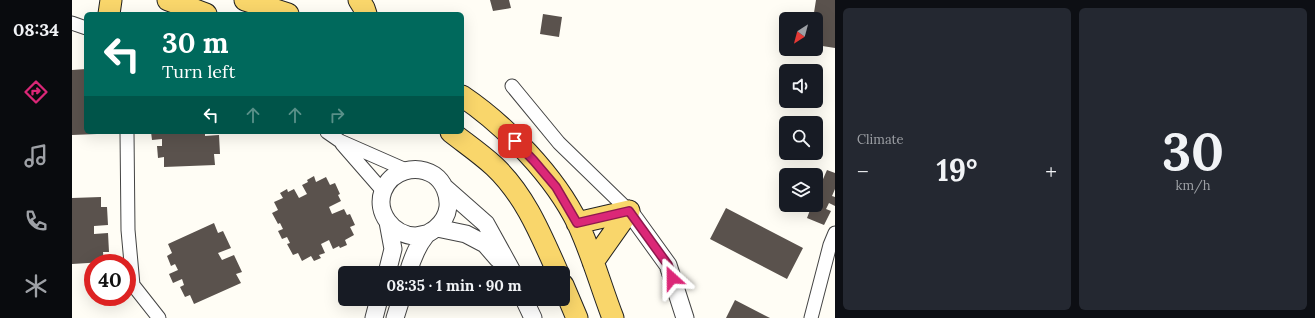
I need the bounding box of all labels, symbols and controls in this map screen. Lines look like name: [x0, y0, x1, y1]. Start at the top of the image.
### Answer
north arrow: [779, 12, 823, 56]
map controls: [779, 12, 823, 212]
text: 08:34: [13, 18, 59, 41]
text: 30 m: [162, 25, 229, 61]
icon: left: [96, 28, 148, 80]
text: Turn left: [162, 60, 235, 83]
button: sound: [779, 64, 823, 108]
icon: directions: [22, 78, 50, 106]
icon: left: [200, 104, 222, 126]
icon: ahead: [242, 104, 264, 126]
icon: ahead: [284, 104, 306, 126]
icon: right: [326, 104, 348, 126]
button: search: [779, 116, 823, 160]
text: 30: [1162, 118, 1224, 184]
pin: [498, 124, 532, 158]
icon: arrive: [504, 130, 526, 152]
text: Climate: [857, 131, 904, 148]
icon: music: [22, 142, 50, 170]
text: 19°: [937, 151, 977, 189]
text: −: [857, 157, 869, 185]
text: +: [1045, 157, 1057, 185]
button: layers: [779, 168, 823, 212]
text: km/h: [1175, 177, 1211, 194]
icon: phone: [22, 207, 50, 235]
speed limit sign: 40: [84, 254, 136, 306]
position arrow: [651, 257, 693, 299]
icon: climate: [22, 272, 50, 300]
text: 08:35 · 1 min · 90 m: [386, 276, 522, 295]

